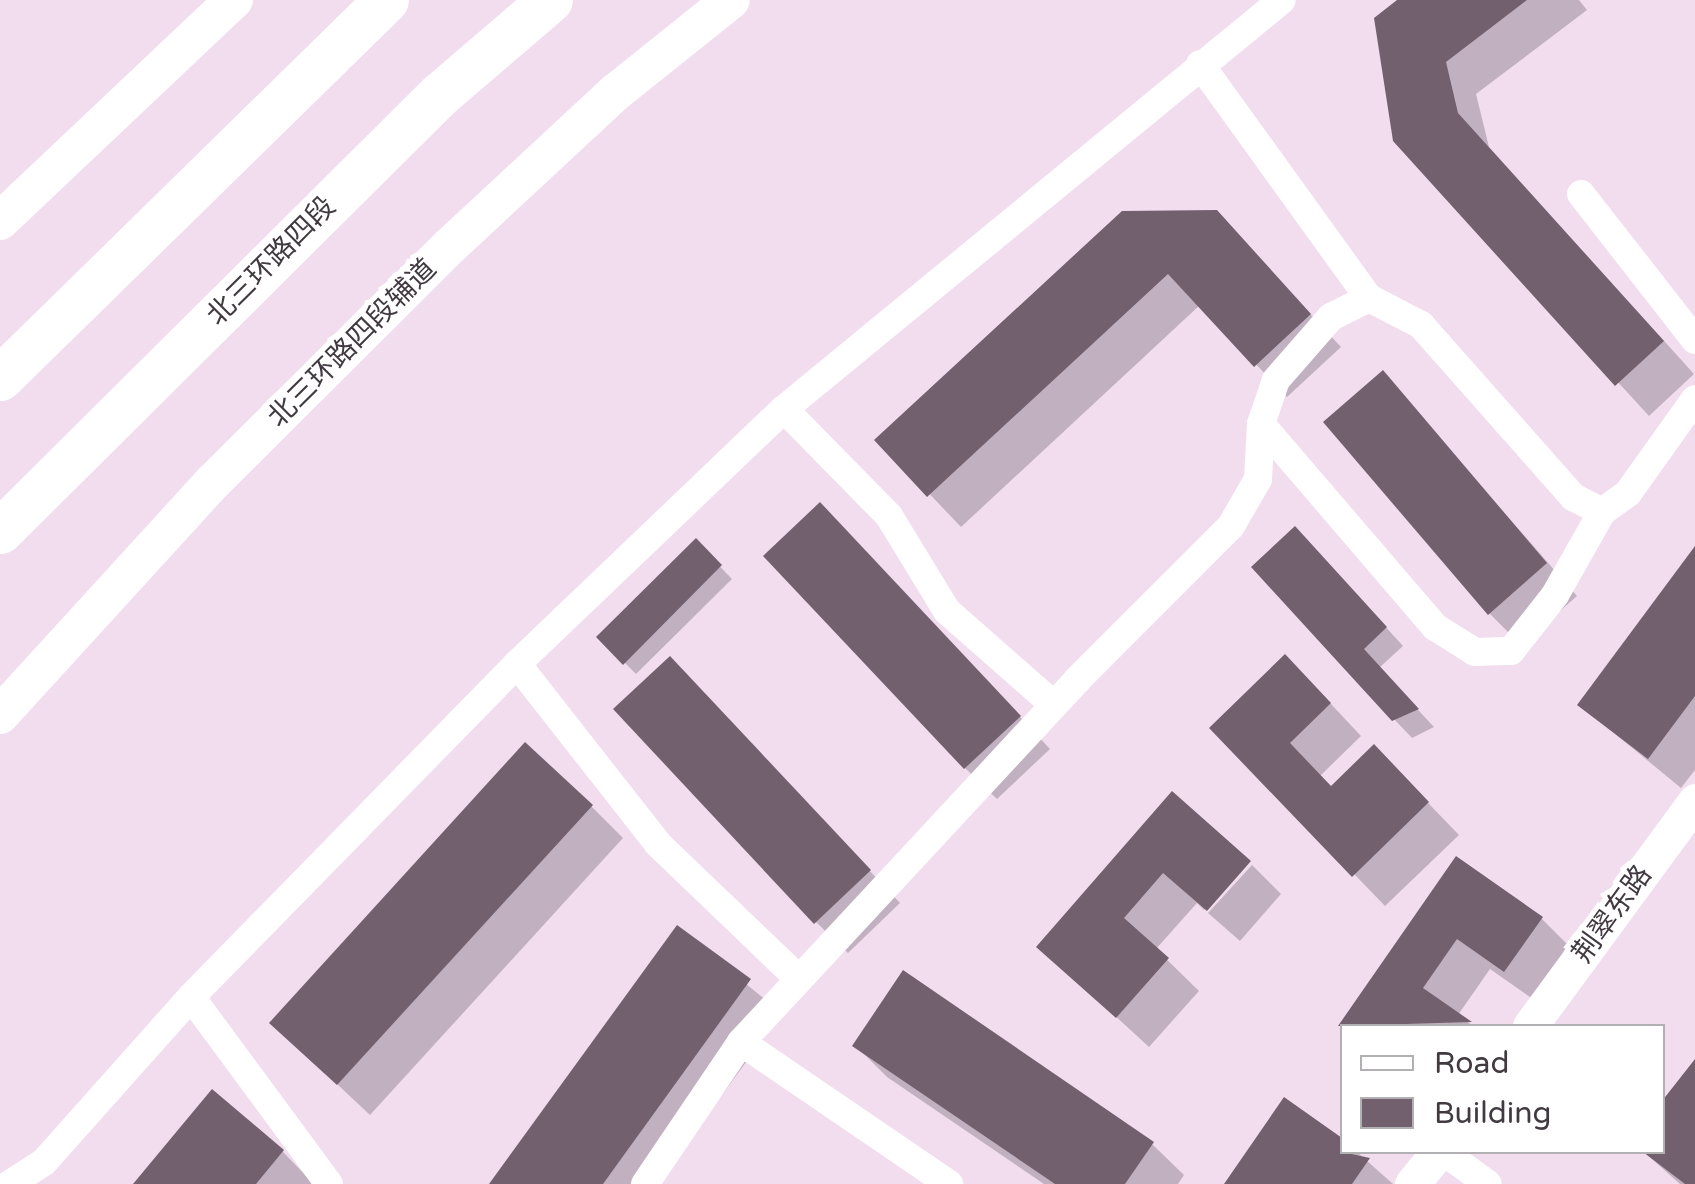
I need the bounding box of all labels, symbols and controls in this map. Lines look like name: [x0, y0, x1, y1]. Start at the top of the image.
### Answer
street label: 北三环路四段: [200, 190, 342, 332]
street label: 北三环路四段辅道: [261, 252, 443, 434]
street label: 荆翠东路: [1565, 859, 1659, 969]
legend: [1340, 1024, 1665, 1154]
text: Road: [1434, 1045, 1509, 1082]
text: Building: [1434, 1095, 1551, 1132]

